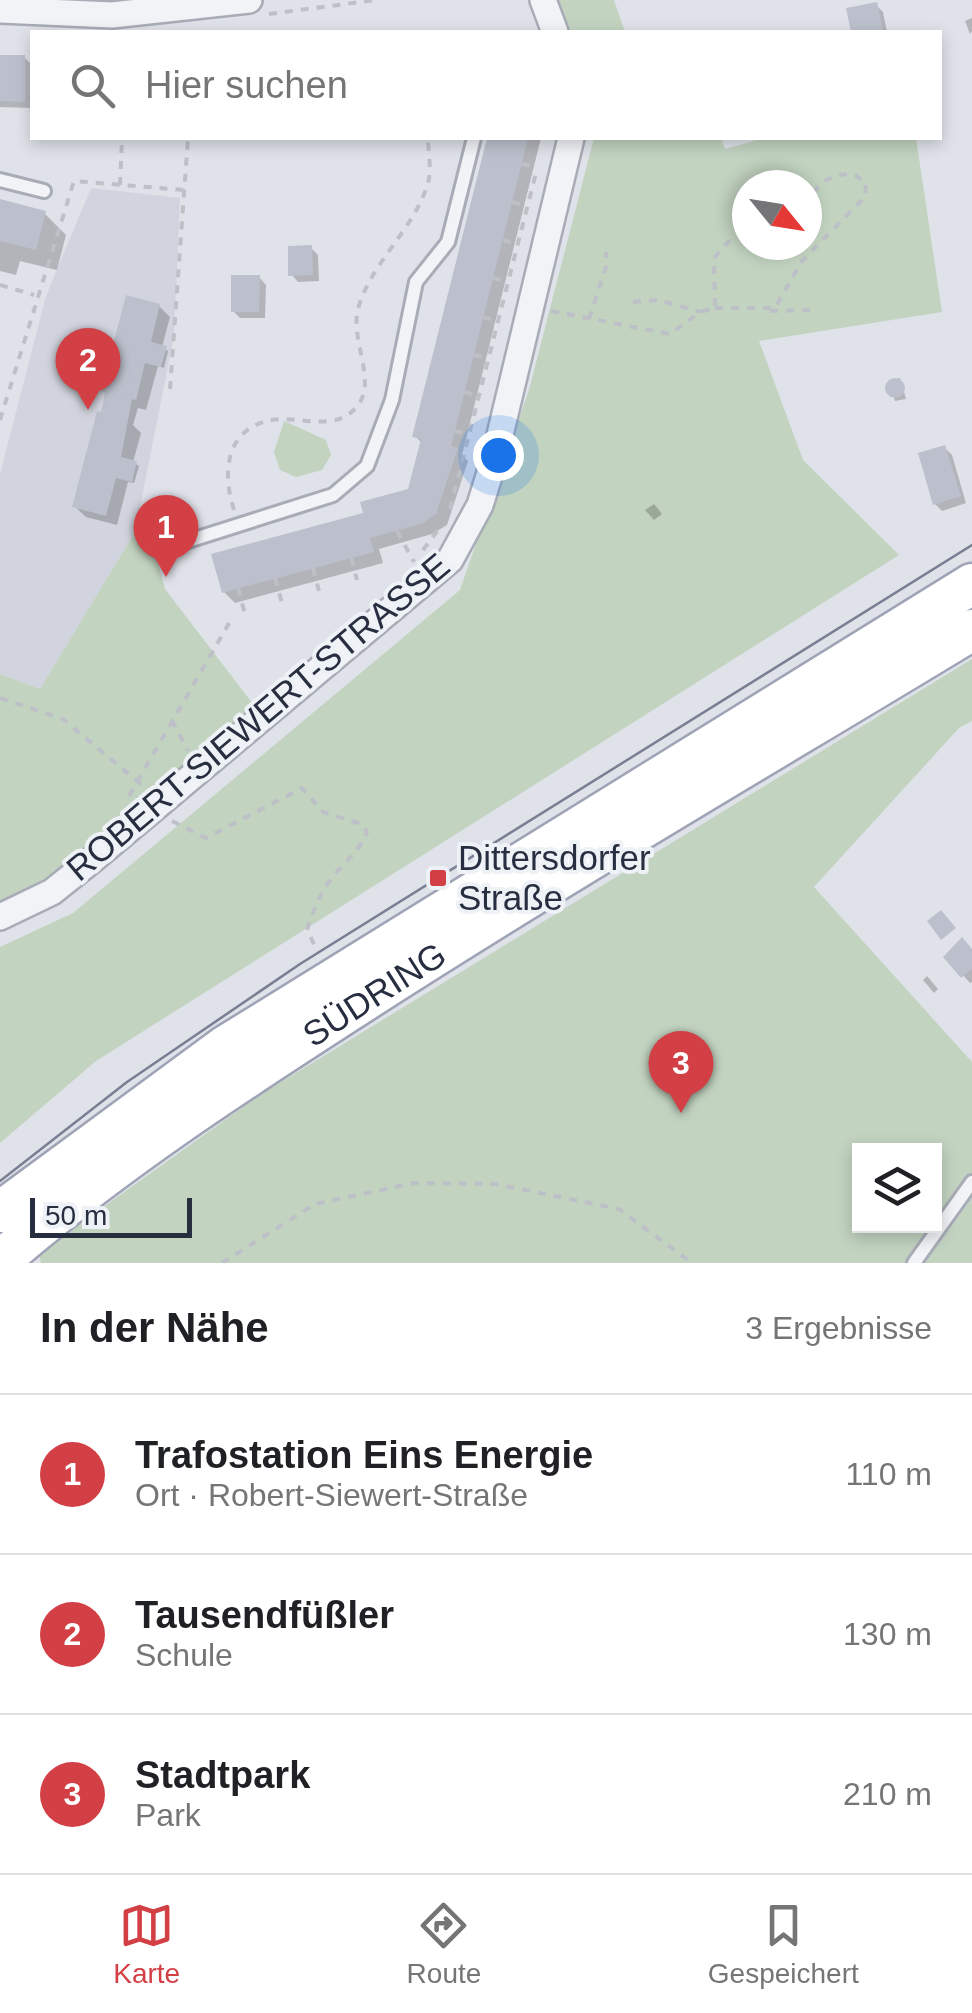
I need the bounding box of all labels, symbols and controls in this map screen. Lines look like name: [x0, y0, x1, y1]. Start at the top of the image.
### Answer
search box: [30, 30, 942, 140]
icon: search: [65, 58, 120, 113]
text: Hier suchen: [145, 64, 348, 106]
north arrow: [732, 170, 822, 260]
pin: 2: [56, 328, 120, 410]
your location: [473, 430, 524, 481]
pin: 1: [134, 494, 198, 577]
street label: ROBERT-SIEWERT-STRASSE: [59, 545, 457, 888]
place label: Dittersdorfer Straße: [458, 838, 651, 917]
marker: Dittersdorfer Straße: [427, 867, 449, 889]
street label: SÜDRING: [296, 934, 453, 1054]
pin: 3: [648, 1030, 714, 1113]
map controls: [852, 1143, 942, 1233]
button: layers: [852, 1143, 942, 1233]
scale bar: [30, 1193, 192, 1238]
text: 50 m: [45, 1200, 107, 1231]
text: In der Nähe: [40, 1304, 269, 1351]
text: 3 Ergebnisse: [745, 1310, 932, 1346]
text: Trafostation Eins Energie: [135, 1434, 593, 1476]
text: 1: [64, 1456, 81, 1492]
text: 110 m: [845, 1456, 932, 1492]
text: Ort · Robert-Siewert-Straße: [135, 1477, 528, 1513]
text: Tausendfüßler: [135, 1594, 394, 1636]
text: 2: [64, 1616, 81, 1652]
text: 130 m: [843, 1616, 932, 1652]
text: Schule: [135, 1637, 233, 1673]
text: Stadtpark: [135, 1754, 310, 1796]
text: 3: [64, 1776, 81, 1812]
text: 210 m: [843, 1776, 932, 1812]
text: Park: [135, 1797, 201, 1833]
tab: Karte: [113, 1898, 180, 1990]
tab: Route: [407, 1898, 481, 1990]
tab: Gespeichert: [708, 1898, 859, 1990]

